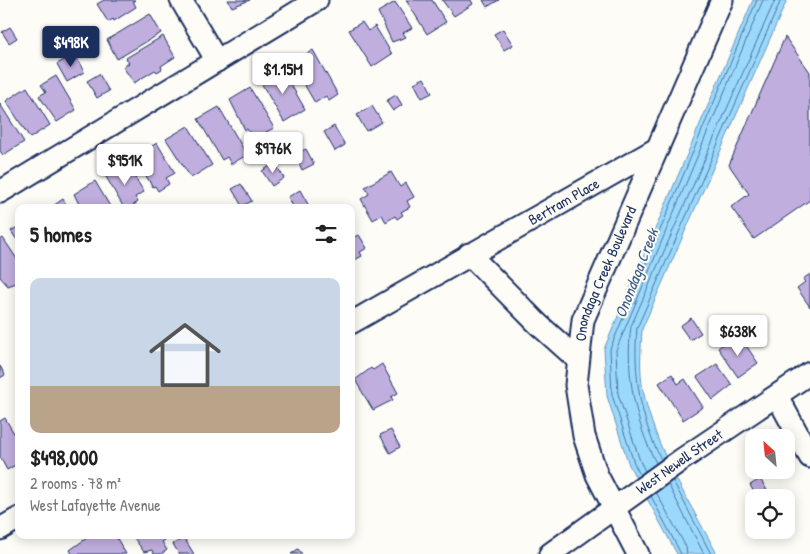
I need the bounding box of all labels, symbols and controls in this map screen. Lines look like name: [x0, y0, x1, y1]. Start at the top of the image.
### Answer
pin: $498K: [36, 26, 106, 68]
text: $498K: [53, 31, 89, 53]
pin: $1.15M: [242, 52, 324, 95]
text: $1.15M: [263, 58, 303, 80]
pin: $976K: [238, 132, 308, 174]
text: $976K: [255, 137, 291, 159]
pin: $951K: [90, 144, 160, 186]
text: $951K: [108, 149, 142, 171]
street label: Bertram Place: [524, 173, 603, 230]
street label: Onondaga Creek Boulevard: [570, 202, 641, 342]
text: 5 homes: [30, 220, 92, 249]
icon: filters: [312, 220, 340, 248]
water label: Onondaga Creek: [609, 224, 664, 321]
icon: home: [140, 310, 230, 400]
pin: $638K: [703, 314, 773, 357]
text: $638K: [720, 320, 756, 342]
street label: West Newell Street: [632, 423, 727, 499]
north arrow: [745, 429, 795, 479]
map controls: [745, 429, 795, 539]
text: $498,000: [30, 443, 98, 472]
text: 2 rooms · 78 m²: [30, 472, 121, 494]
button: locate: [745, 489, 795, 539]
text: West Lafayette Avenue: [30, 494, 161, 516]

